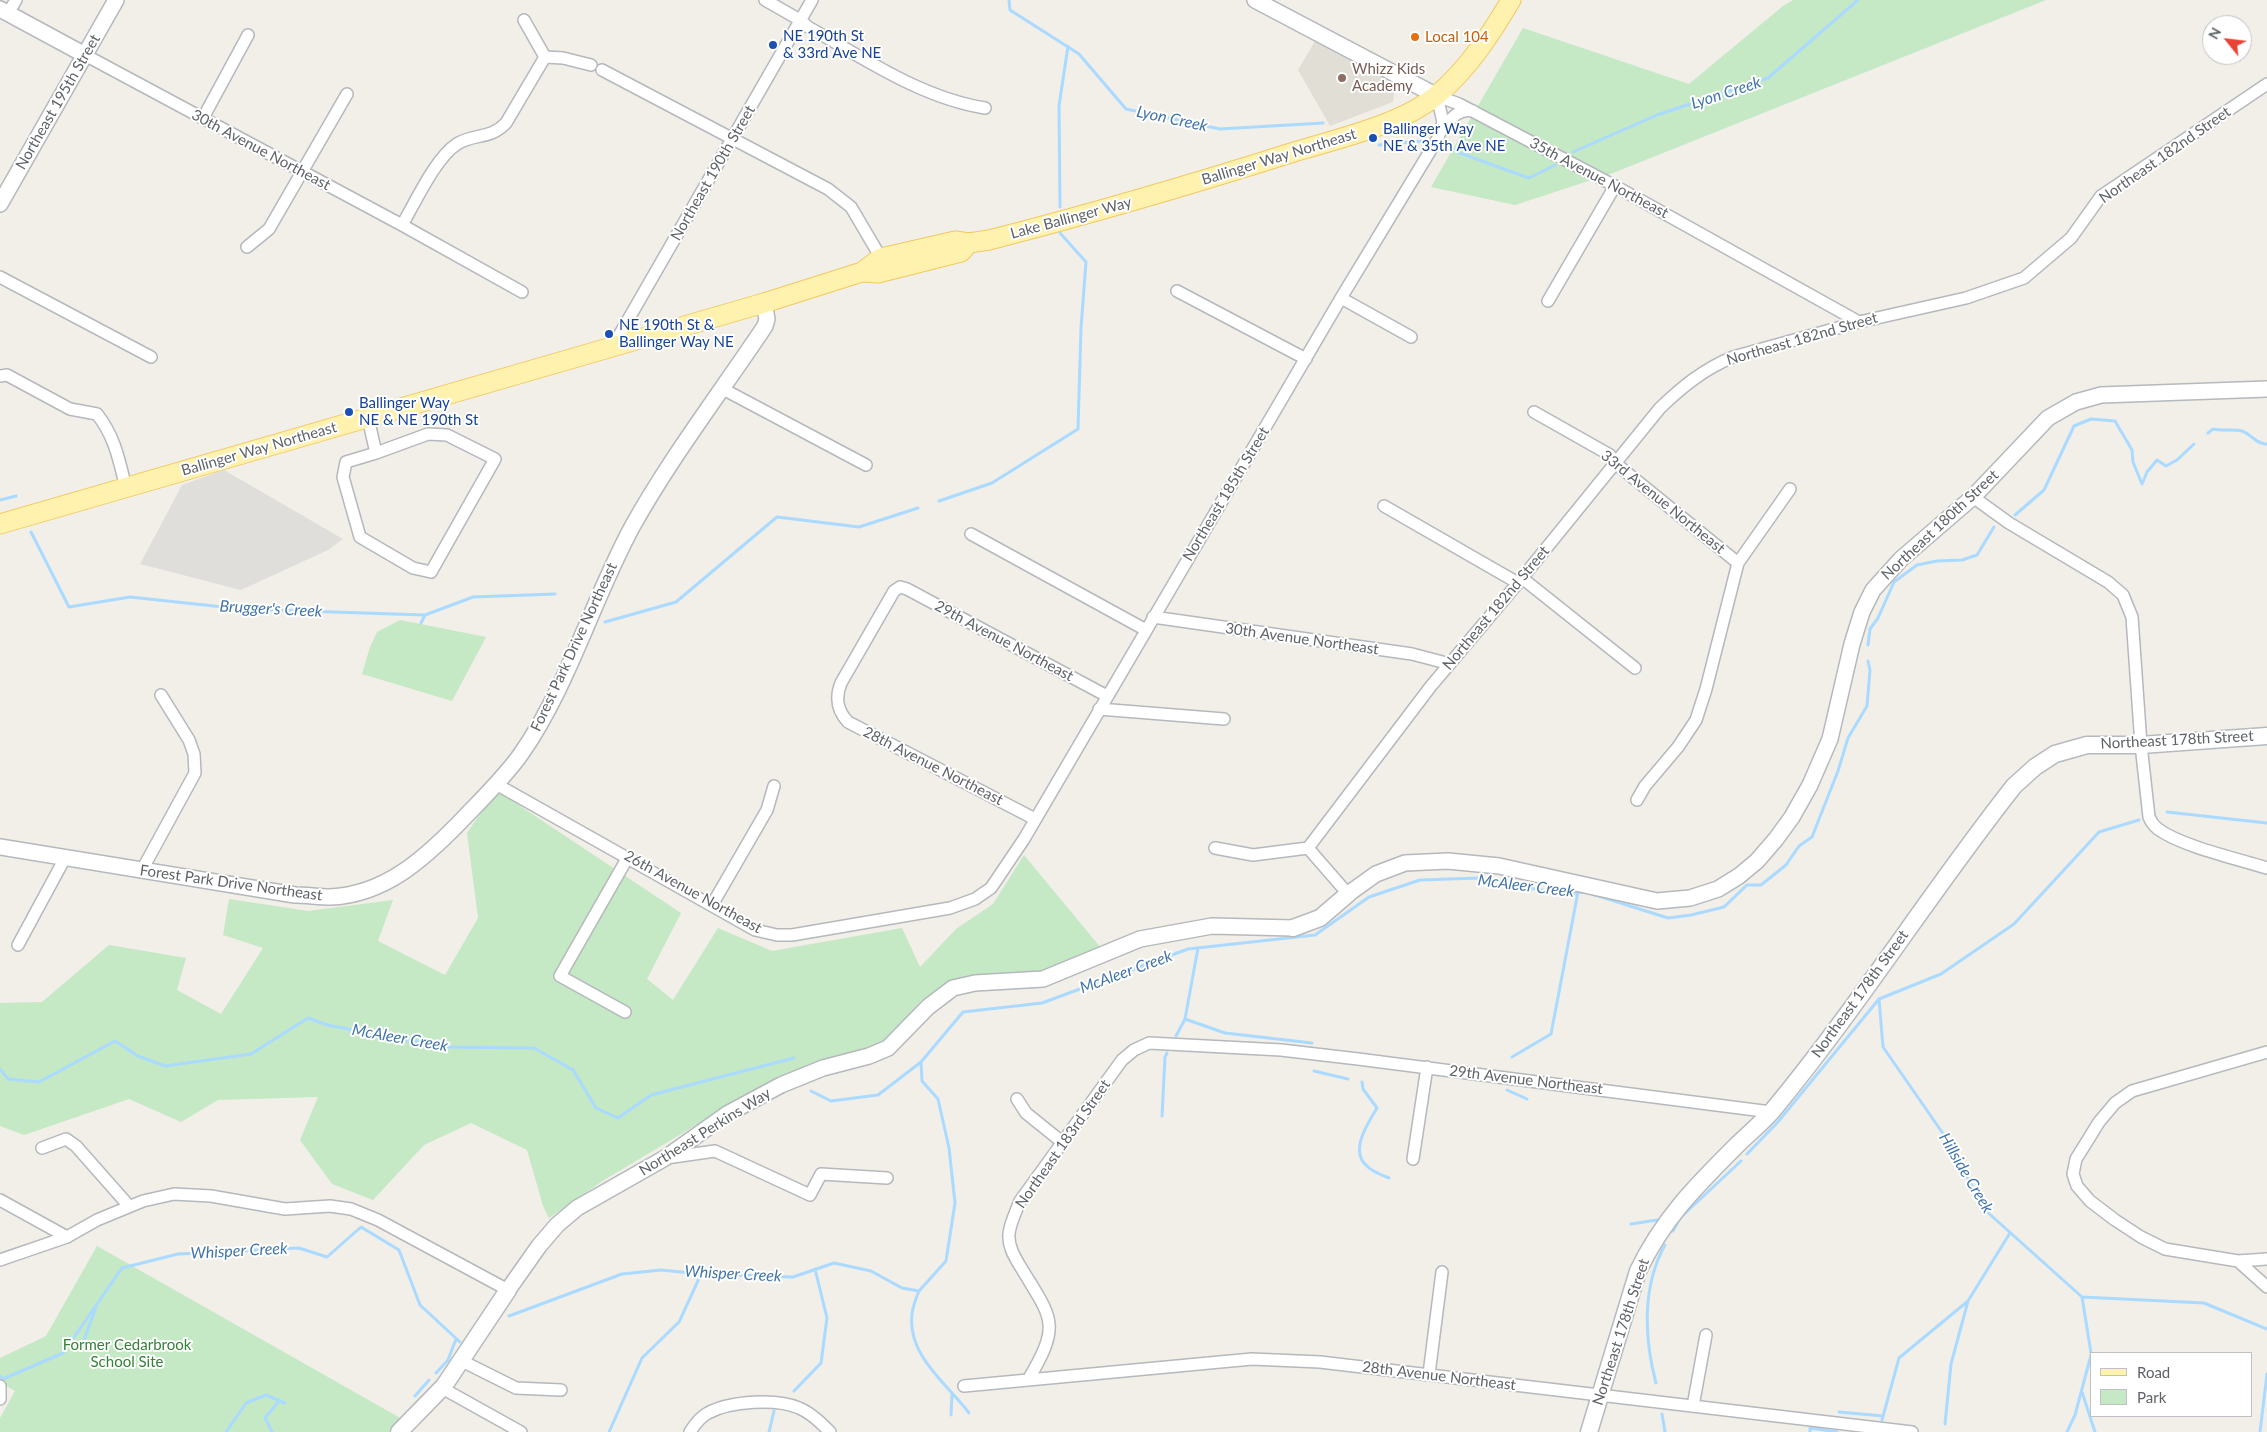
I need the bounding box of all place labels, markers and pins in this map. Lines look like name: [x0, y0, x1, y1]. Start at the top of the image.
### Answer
place label: NE 190th St & 33rd Ave NE: [783, 27, 881, 62]
place label: Local 104: [1425, 28, 1489, 46]
marker: Local 104: [1409, 31, 1421, 43]
marker: NE 190th St & 33rd Ave NE: [767, 39, 779, 51]
place label: Whizz Kids Academy: [1352, 60, 1425, 95]
marker: Whizz Kids Academy: [1336, 72, 1348, 84]
place label: Ballinger Way NE & 35th Ave NE: [1383, 120, 1505, 155]
marker: Ballinger Way NE & 35th Ave NE: [1367, 132, 1379, 144]
place label: NE 190th St & Ballinger Way NE: [619, 316, 734, 351]
marker: NE 190th St & Ballinger Way NE: [603, 328, 615, 340]
place label: Ballinger Way NE & NE 190th St: [359, 394, 478, 429]
marker: Ballinger Way NE & NE 190th St: [343, 406, 355, 418]

